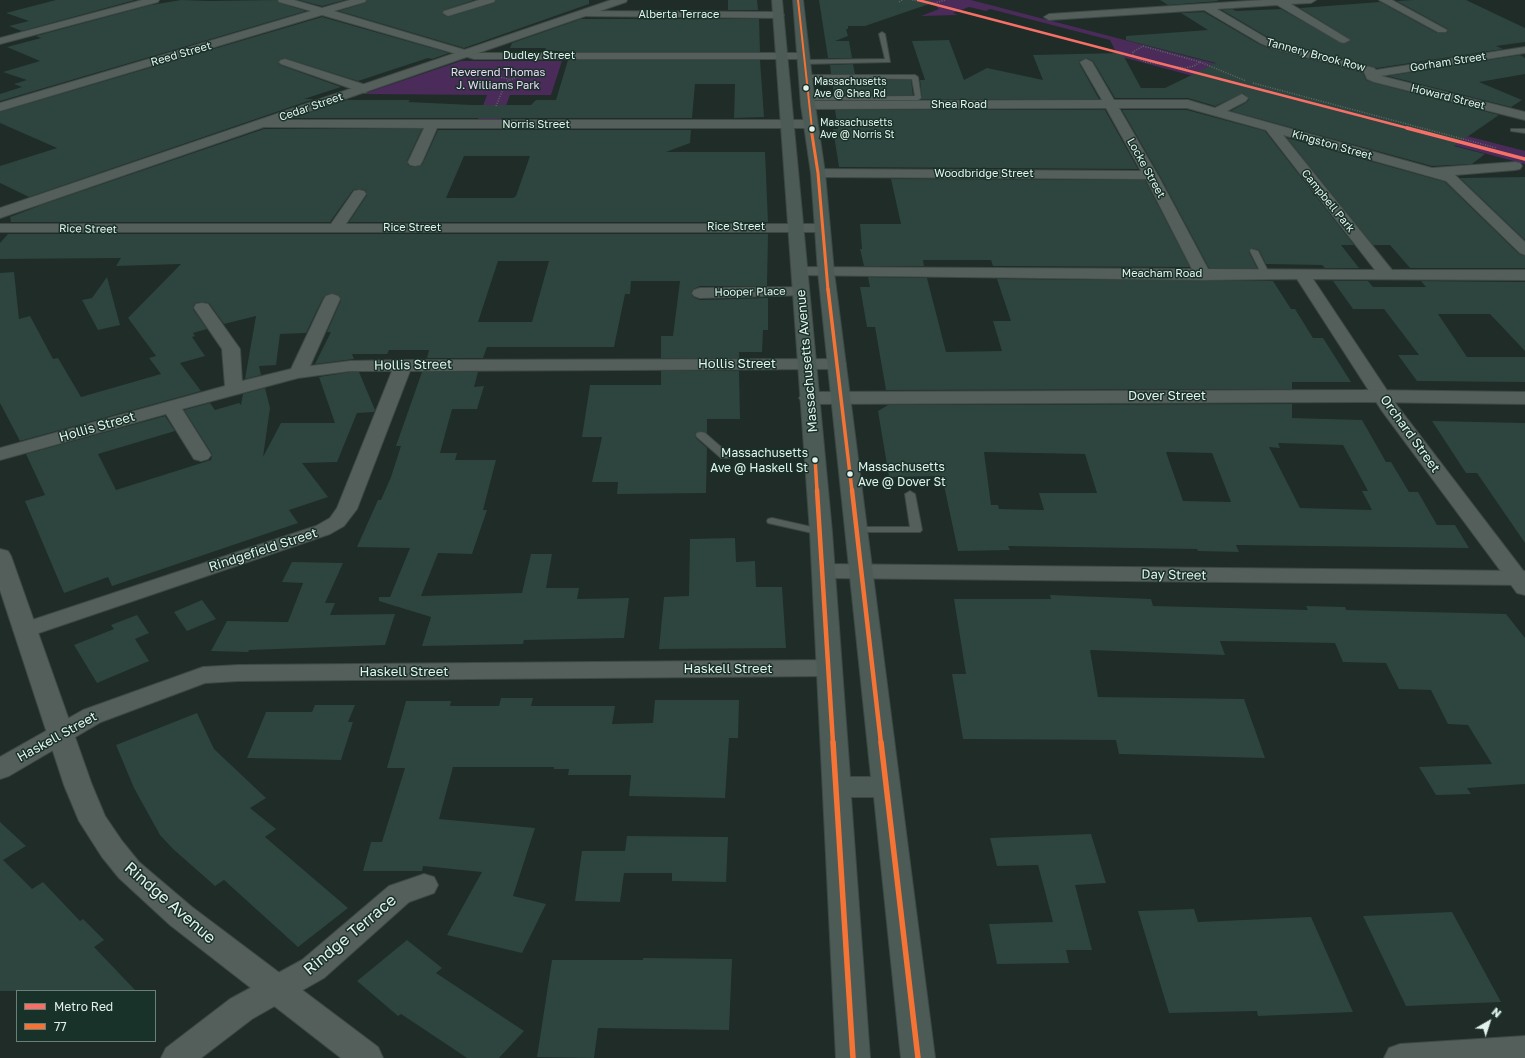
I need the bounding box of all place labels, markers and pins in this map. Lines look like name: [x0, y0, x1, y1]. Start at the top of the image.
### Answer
place label: Massachusetts Ave @ Shea Rd: [814, 76, 886, 100]
marker: Massachusetts Ave @ Shea Rd: [801, 83, 811, 93]
place label: Massachusetts Ave @ Norris St: [820, 117, 895, 140]
marker: Massachusetts Ave @ Norris St: [807, 124, 817, 134]
place label: Massachusetts Ave @ Haskell St: [710, 446, 808, 474]
marker: Massachusetts Ave @ Haskell St: [810, 455, 820, 465]
place label: Massachusetts Ave @ Dover St: [858, 460, 946, 488]
marker: Massachusetts Ave @ Dover St: [845, 469, 855, 479]

